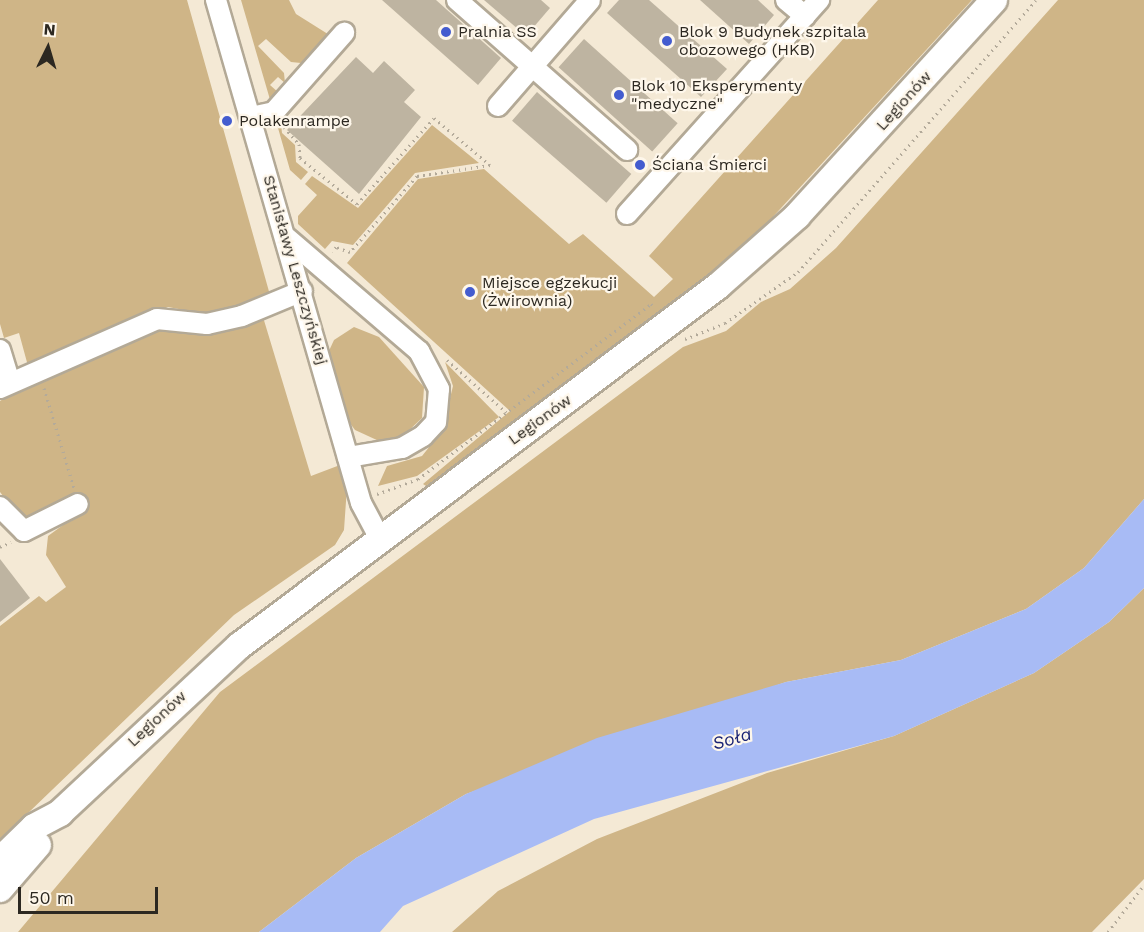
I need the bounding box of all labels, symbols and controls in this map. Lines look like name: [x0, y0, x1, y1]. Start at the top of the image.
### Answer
north arrow: [18, 18, 78, 78]
text: N: [43, 20, 56, 40]
place label: Pralnia SS: [458, 22, 537, 42]
place label: Blok 9 Budynek szpitala obozowego (HKB): [679, 22, 867, 60]
marker: Pralnia SS: [439, 25, 453, 39]
marker: Blok 9 Budynek szpitala obozowego (HKB): [660, 34, 674, 48]
street label: Legionów: [872, 67, 936, 135]
place label: Blok 10 Eksperymenty "medyczne": [631, 76, 803, 114]
marker: Blok 10 Eksperymenty "medyczne": [612, 88, 626, 102]
place label: Polakenrampe: [239, 111, 350, 131]
marker: Polakenrampe: [220, 114, 234, 128]
place label: Ściana Śmierci: [652, 155, 767, 175]
marker: Ściana Śmierci: [633, 158, 647, 172]
street label: Stanisławy Leszczyńskiej: [259, 173, 331, 367]
place label: Miejsce egzekucji (Żwirownia): [482, 273, 617, 311]
marker: Miejsce egzekucji (Żwirownia): [463, 285, 477, 299]
street label: Legionów: [505, 391, 575, 449]
street label: Legionów: [124, 687, 190, 751]
water label: Soła: [710, 723, 754, 755]
scale bar: [21, 875, 160, 913]
text: 50 m: [29, 887, 74, 908]

